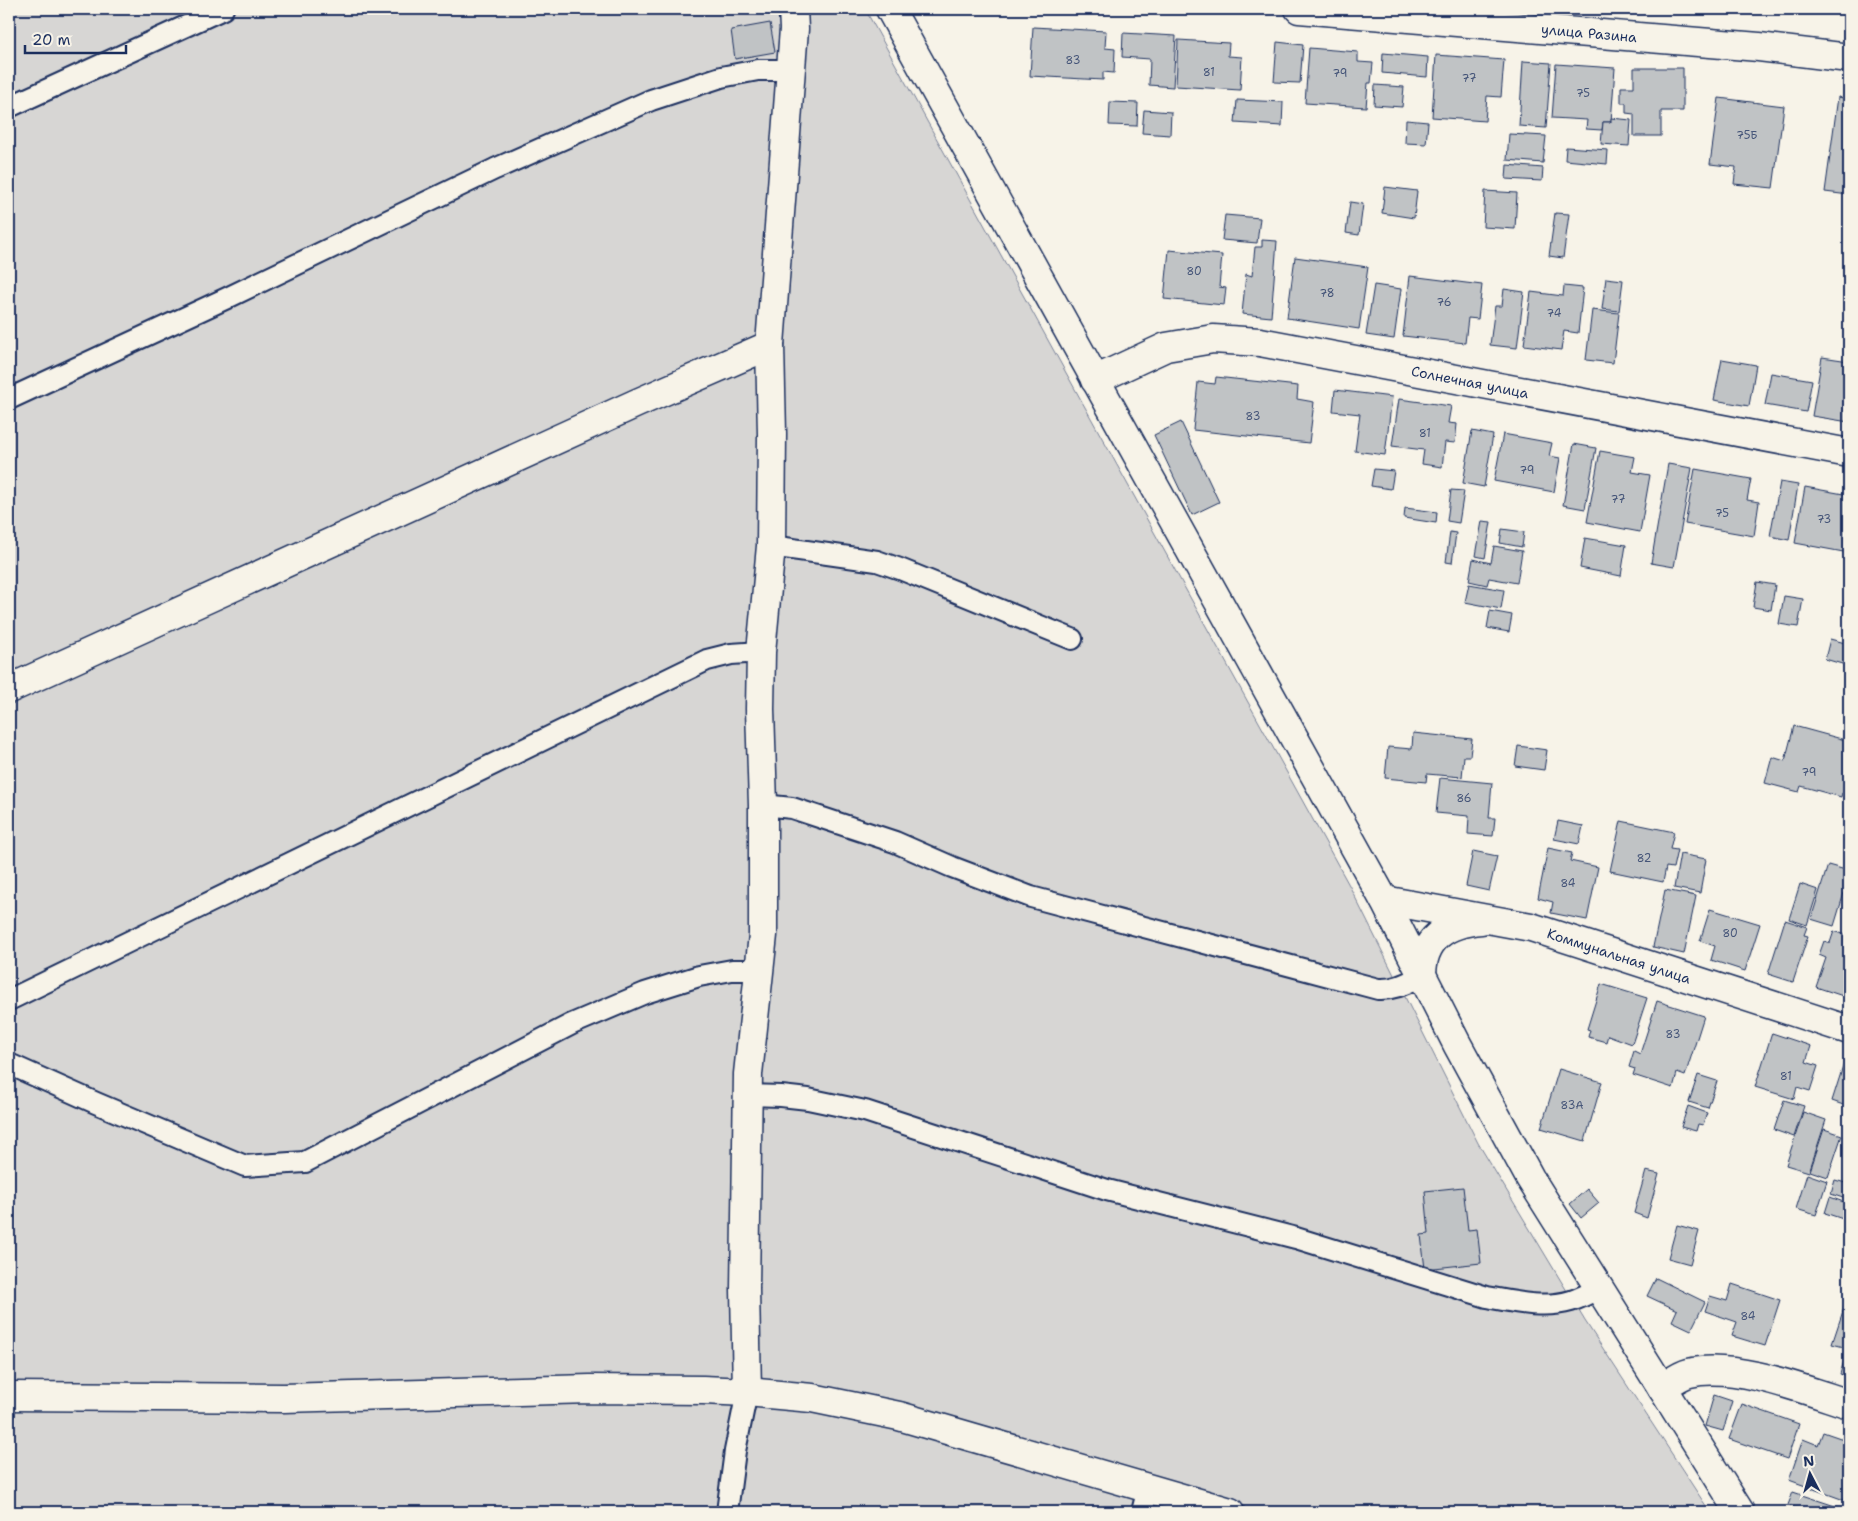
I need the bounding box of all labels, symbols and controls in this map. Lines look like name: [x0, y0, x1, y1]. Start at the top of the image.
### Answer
street label: улица Разина: [1540, 20, 1638, 46]
scale bar: [25, 22, 126, 54]
text: 20 m: [32, 30, 71, 50]
house number: 83: [1066, 53, 1080, 68]
house number: 81: [1203, 65, 1215, 80]
house number: 79: [1333, 66, 1348, 81]
house number: 77: [1462, 71, 1477, 86]
house number: 75: [1576, 86, 1590, 101]
house number: 75Б: [1736, 128, 1758, 143]
house number: 80: [1186, 264, 1202, 279]
house number: 78: [1320, 286, 1334, 301]
house number: 76: [1437, 295, 1451, 310]
house number: 74: [1547, 306, 1562, 321]
street label: Солнечная улица: [1410, 362, 1531, 402]
house number: 83: [1246, 409, 1260, 424]
house number: 81: [1419, 426, 1431, 441]
house number: 79: [1520, 463, 1535, 478]
house number: 77: [1611, 492, 1626, 507]
house number: 75: [1715, 506, 1729, 521]
house number: 73: [1817, 512, 1831, 527]
house number: 79: [1802, 765, 1817, 780]
house number: 86: [1456, 791, 1472, 806]
house number: 82: [1637, 851, 1651, 866]
house number: 84: [1561, 876, 1576, 891]
street label: Коммунальная улица: [1545, 924, 1693, 988]
house number: 80: [1722, 926, 1738, 941]
house number: 83: [1666, 1027, 1680, 1042]
house number: 81: [1780, 1069, 1792, 1084]
house number: 83А: [1561, 1098, 1583, 1113]
house number: 84: [1741, 1309, 1756, 1324]
north arrow: [1786, 1448, 1836, 1498]
text: N: [1802, 1452, 1815, 1471]

